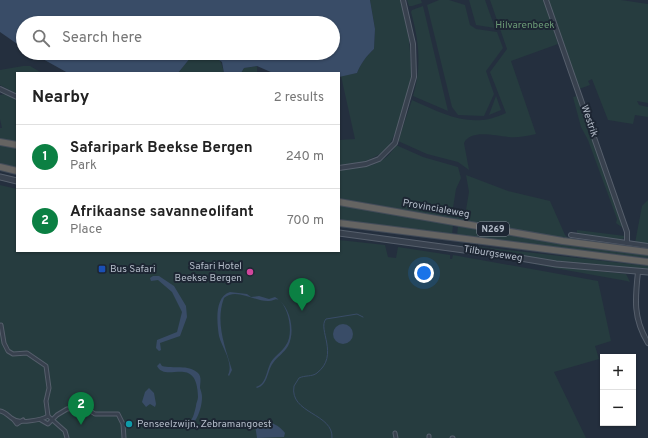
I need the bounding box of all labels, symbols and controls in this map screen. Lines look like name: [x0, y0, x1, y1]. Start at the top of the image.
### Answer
search box: [16, 16, 340, 60]
park label: Hilvarenbeek: [495, 19, 555, 32]
icon: search: [30, 27, 52, 49]
text: Search here: [62, 29, 142, 48]
text: Nearby: [32, 87, 89, 109]
text: 2 results: [274, 90, 324, 106]
street label: Westrik: [577, 103, 601, 139]
text: Safaripark Beekse Bergen: [70, 139, 253, 158]
text: 1: [42, 149, 48, 165]
text: 240 m: [286, 149, 324, 165]
text: Park: [70, 158, 97, 174]
street label: Provincialeweg: [401, 197, 471, 221]
text: Afrikaanse savanneolifant: [70, 203, 254, 222]
text: 2: [41, 213, 49, 229]
text: 700 m: [287, 213, 324, 229]
text: Place: [70, 222, 102, 238]
road number: N269: [477, 222, 509, 236]
street label: Tilburgseweg: [462, 243, 524, 265]
place label: Safari Hotel Beekse Bergen: [175, 260, 242, 285]
place label: Bus Safari: [110, 263, 156, 276]
your location: [414, 263, 434, 283]
marker: Bus Safari: [97, 264, 107, 274]
marker: Safari Hotel Beekse Bergen: [245, 267, 255, 277]
pin: 1: [289, 278, 315, 311]
map controls: [600, 354, 636, 426]
button: +: [600, 354, 636, 390]
button: −: [600, 390, 636, 426]
pin: 2: [68, 392, 94, 425]
place label: Penseelzwijn, Zebramangoest: [137, 418, 272, 431]
marker: Penseelzwijn, Zebramangoest: [124, 419, 134, 429]

